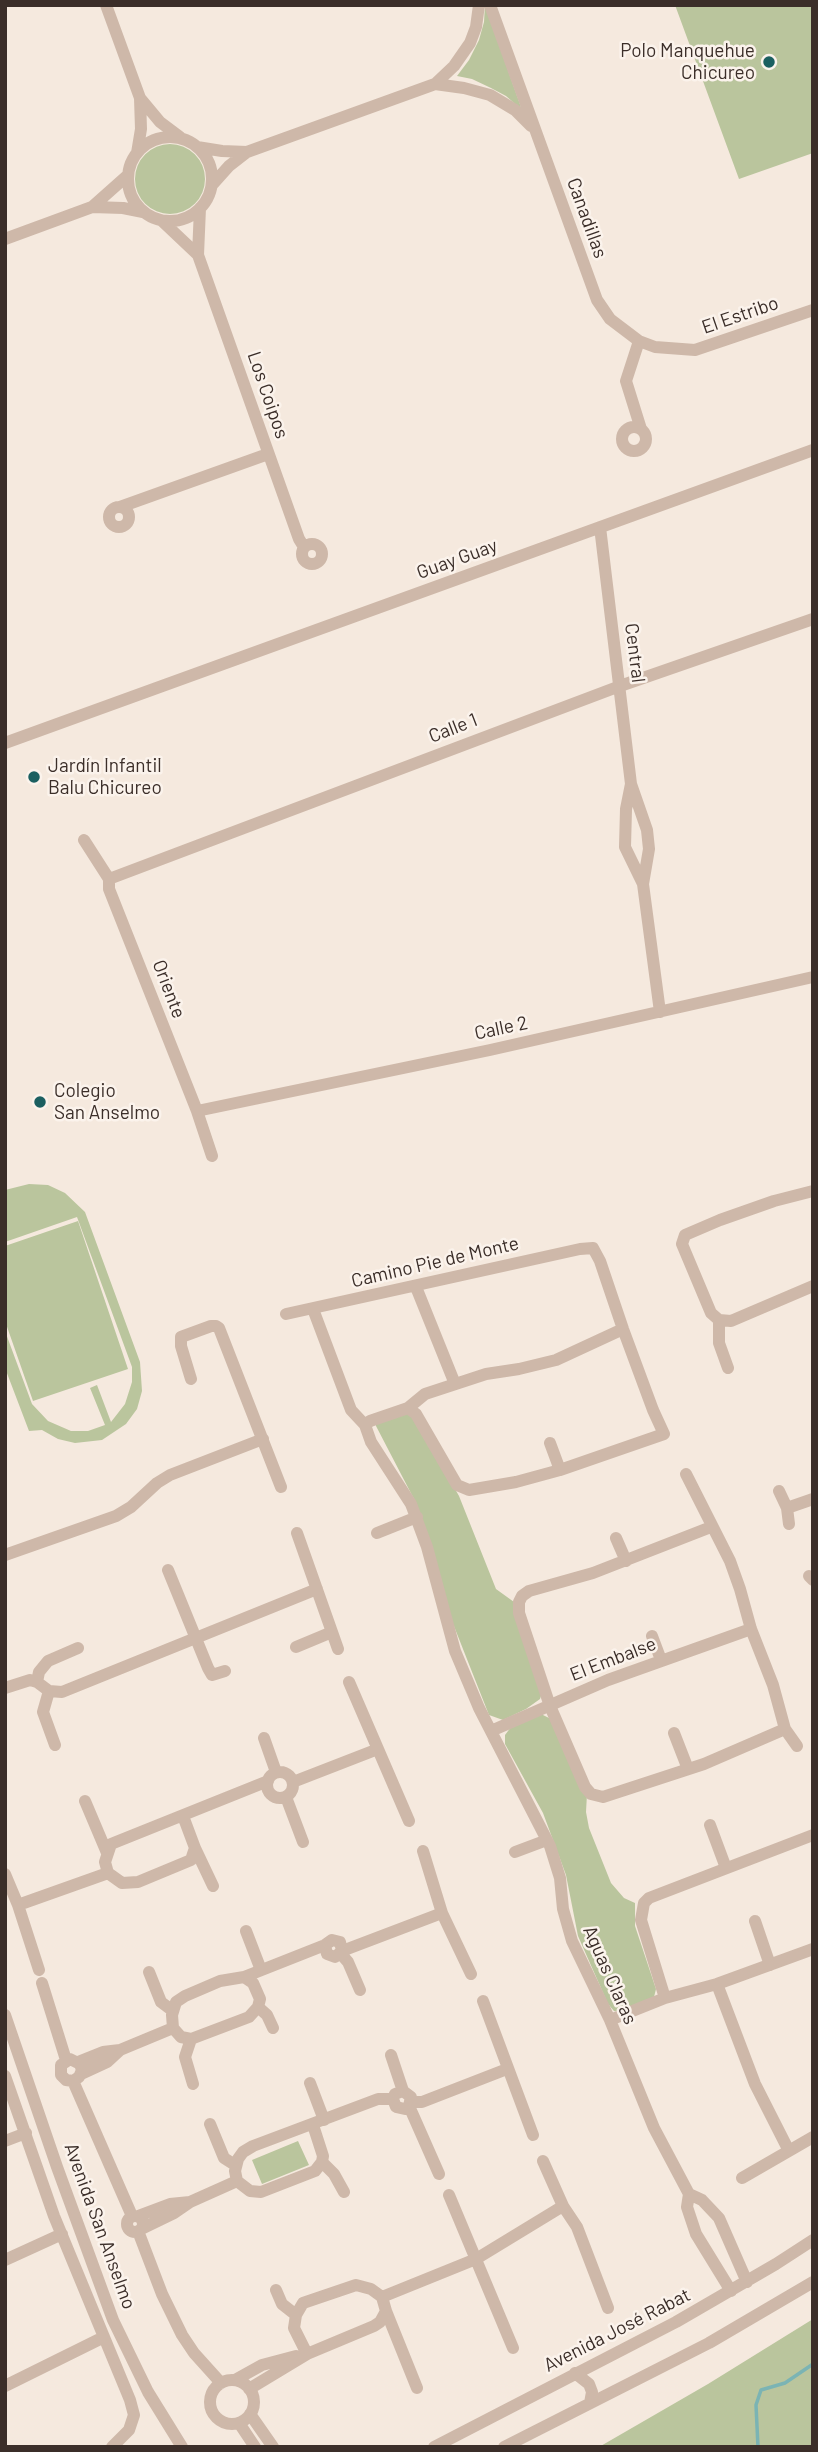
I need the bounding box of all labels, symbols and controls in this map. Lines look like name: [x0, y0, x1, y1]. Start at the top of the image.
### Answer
place label: Polo Manquehue Chicureo: [620, 40, 755, 84]
marker: Polo Manquehue Chicureo: [761, 54, 777, 70]
street label: Canadillas: [562, 175, 612, 261]
street label: El Estribo: [699, 291, 781, 339]
street label: Los Coipos: [242, 348, 294, 442]
street label: Guay Guay: [414, 534, 500, 584]
street label: Central: [620, 622, 650, 684]
street label: Calle 1: [425, 708, 481, 748]
place label: Jardín Infantil Balu Chicureo: [48, 755, 162, 799]
marker: Jardín Infantil Balu Chicureo: [26, 769, 42, 785]
street label: Oriente: [147, 957, 191, 1021]
street label: Calle 2: [472, 1011, 530, 1045]
place label: Colegio San Anselmo: [54, 1080, 160, 1124]
marker: Colegio San Anselmo: [32, 1094, 48, 1110]
street label: Camino Pie de Monte: [349, 1232, 521, 1292]
street label: El Embalse: [567, 1632, 659, 1686]
street label: Aguas Claras: [578, 1922, 642, 2028]
street label: Avenida San Anselmo: [59, 2140, 141, 2312]
street label: Avenida José Rabat: [540, 2283, 694, 2377]

